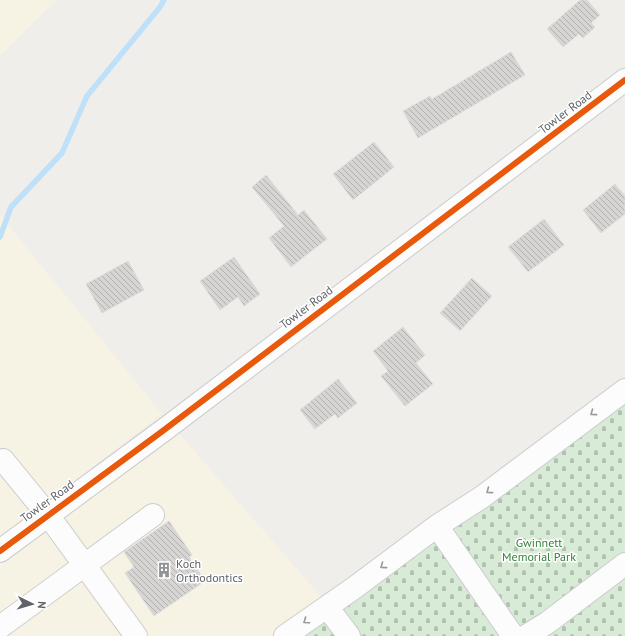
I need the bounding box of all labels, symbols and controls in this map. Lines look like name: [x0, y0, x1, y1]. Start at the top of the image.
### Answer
street label: Towler Road: [536, 87, 594, 137]
street label: Towler Road: [277, 282, 335, 332]
one-way arrow: [591, 409, 598, 416]
street label: Towler Road: [17, 477, 77, 525]
one-way arrow: [487, 486, 494, 493]
park label: Gwinnett Memorial Park: [502, 535, 576, 564]
place label: Koch Orthodontics: [176, 556, 243, 585]
building icon: Koch Orthodontics: [155, 561, 173, 579]
one-way arrow: [380, 561, 387, 569]
north arrow: [12, 584, 52, 624]
text: N: [35, 601, 49, 609]
one-way arrow: [304, 616, 311, 623]

